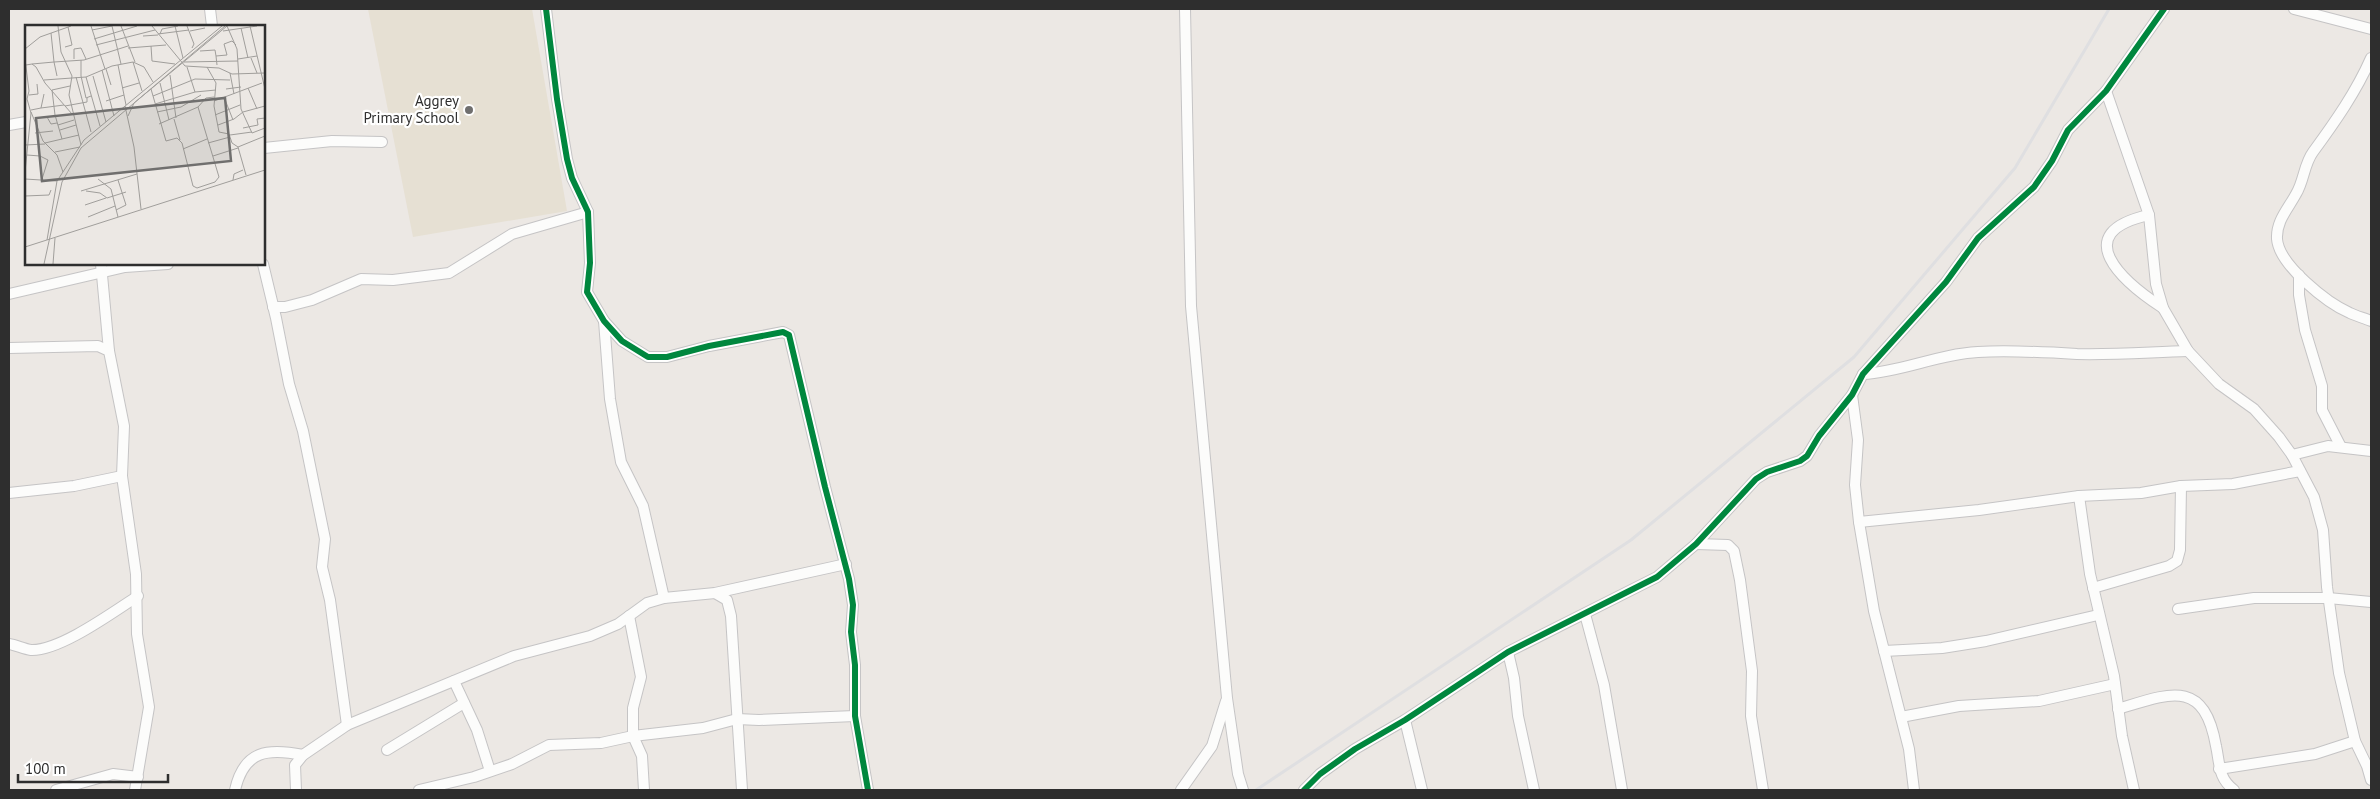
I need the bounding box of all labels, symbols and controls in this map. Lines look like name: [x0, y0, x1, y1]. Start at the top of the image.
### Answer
inset map: [25, 25, 265, 265]
place label: Aggrey Primary School: [363, 91, 460, 127]
marker: Aggrey Primary School: [463, 104, 475, 116]
scale bar: [18, 752, 168, 784]
text: 100 m: [25, 759, 66, 778]

